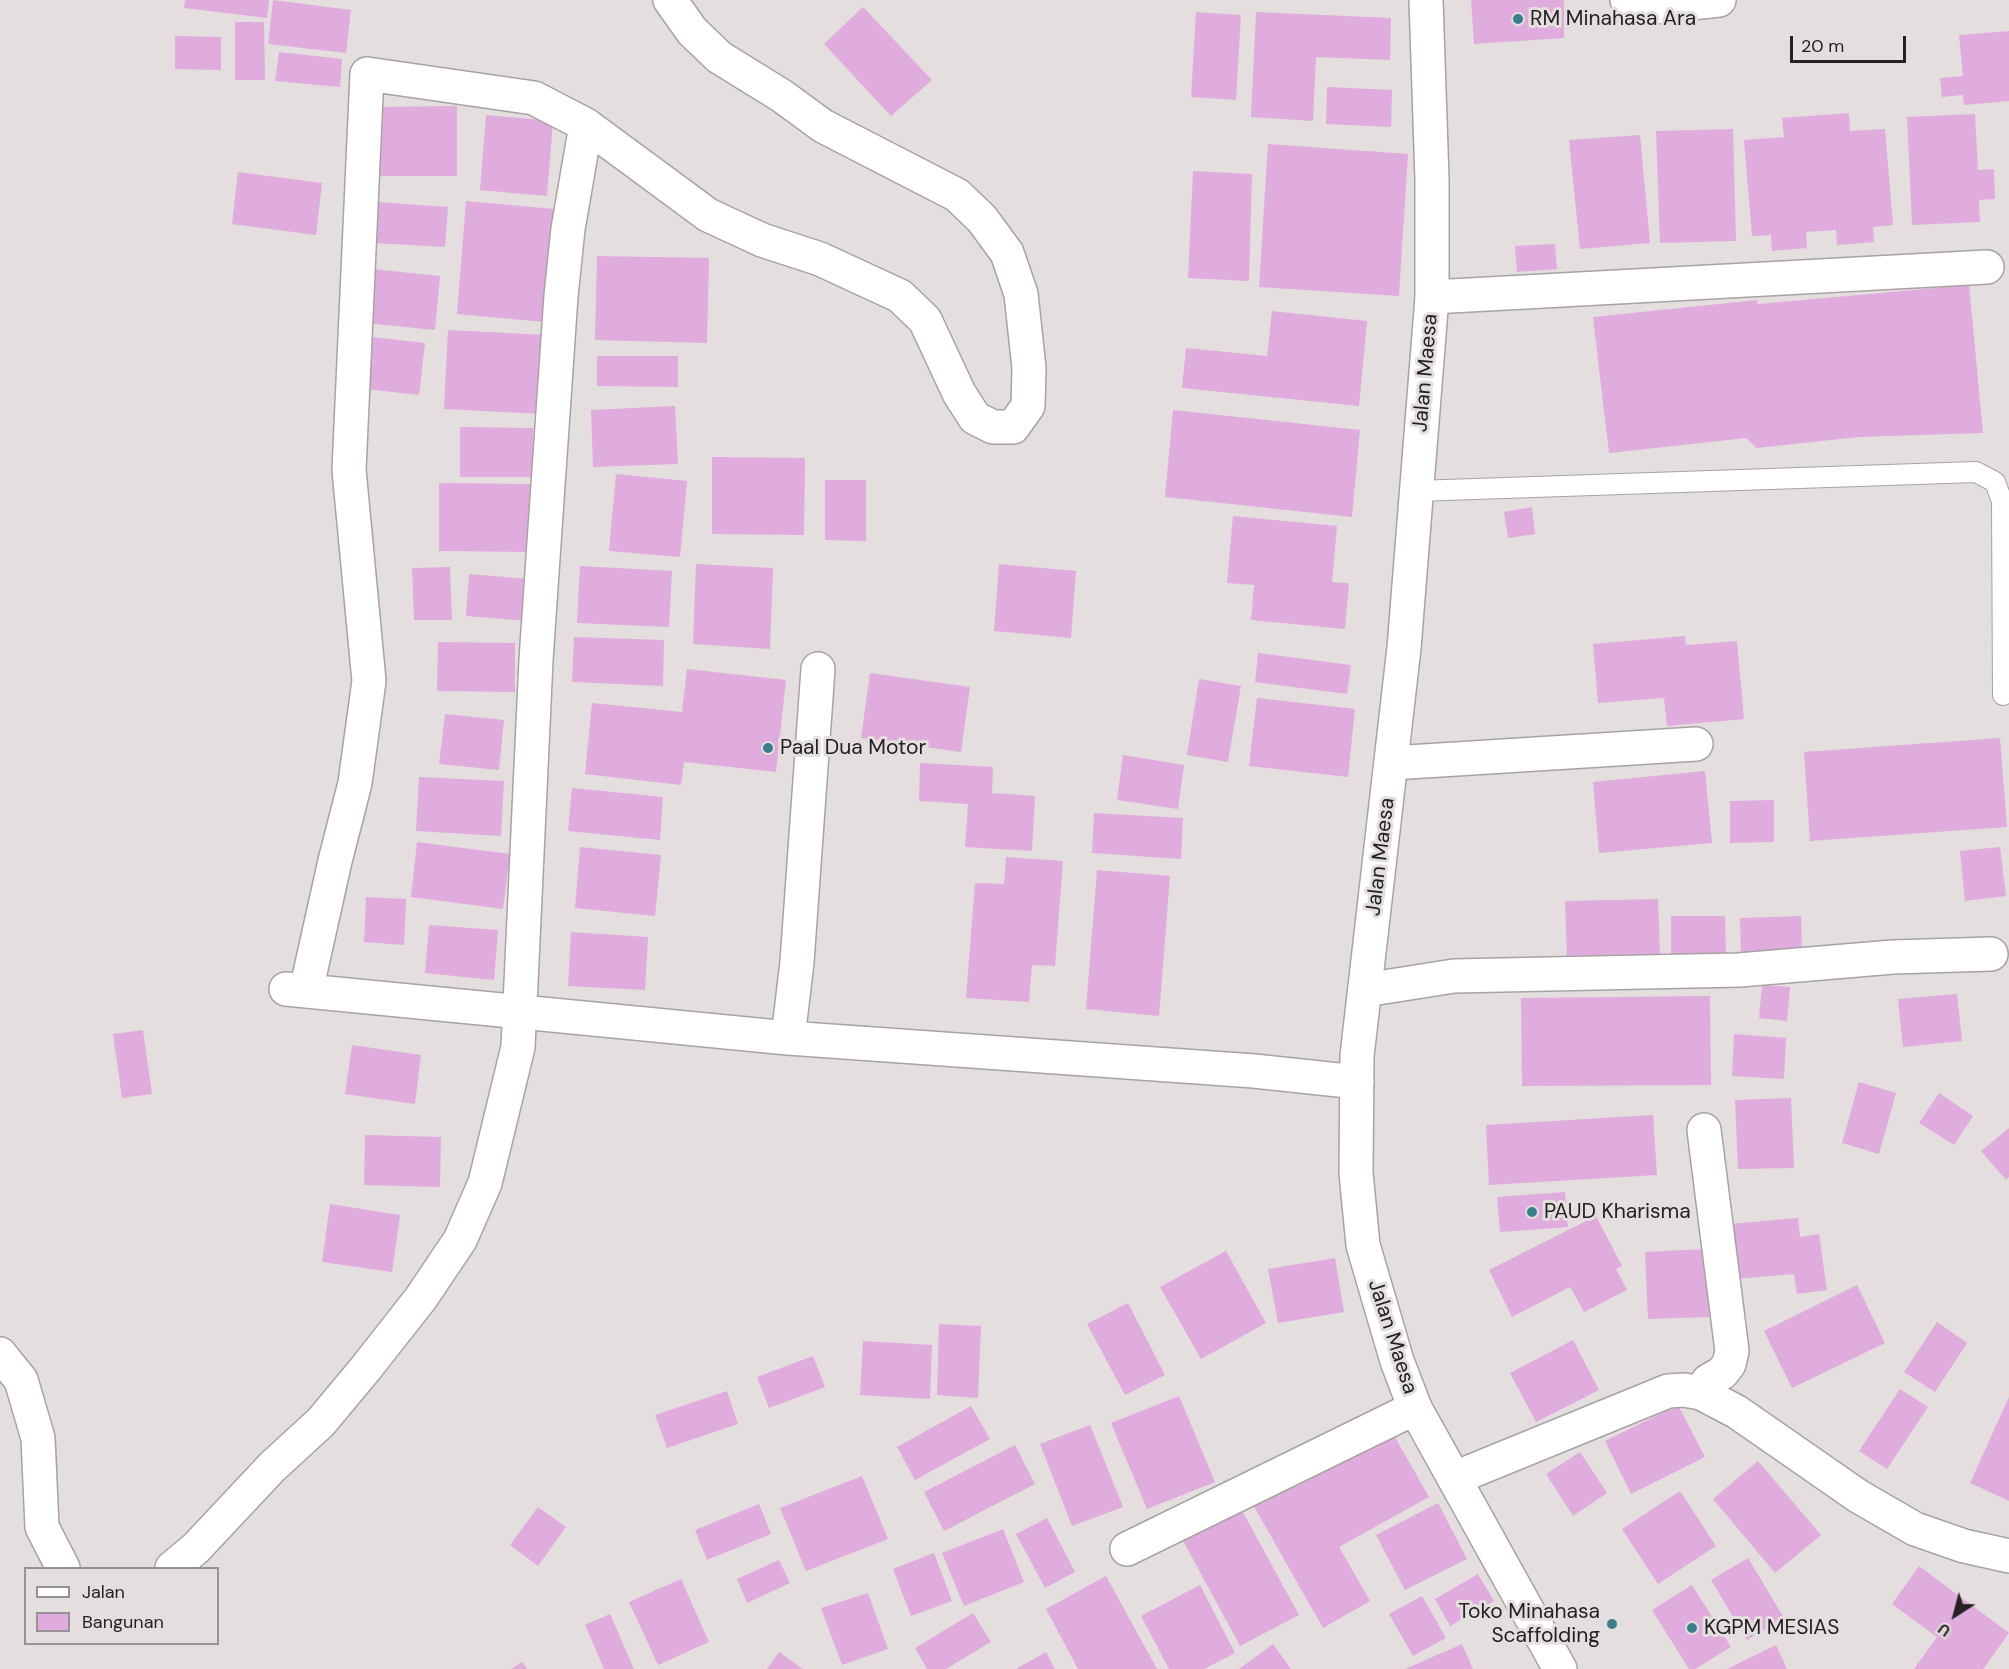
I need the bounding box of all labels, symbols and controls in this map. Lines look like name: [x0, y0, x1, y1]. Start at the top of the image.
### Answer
place label: RM Minahasa Ara: [1530, 6, 1696, 32]
marker: RM Minahasa Ara: [1511, 12, 1525, 26]
scale bar: [1793, 24, 1908, 62]
text: 20 m: [1801, 34, 1844, 58]
street label: Jalan Maesa: [1408, 313, 1444, 433]
place label: Paal Dua Motor: [780, 735, 926, 761]
marker: Paal Dua Motor: [761, 741, 775, 755]
street label: Jalan Maesa: [1361, 797, 1401, 917]
place label: PAUD Kharisma: [1544, 1199, 1691, 1225]
marker: PAUD Kharisma: [1525, 1205, 1539, 1219]
street label: Jalan Maesa: [1362, 1277, 1422, 1397]
legend: [24, 1567, 219, 1645]
text: Jalan: [82, 1580, 125, 1604]
north arrow: [1925, 1585, 1985, 1645]
place label: Toko Minahasa Scaffolding: [1458, 1599, 1600, 1649]
text: Bangunan: [82, 1610, 164, 1634]
place label: KGPM MESIAS: [1704, 1615, 1839, 1641]
marker: Toko Minahasa Scaffolding: [1605, 1617, 1619, 1631]
text: U: [1934, 1618, 1955, 1642]
marker: KGPM MESIAS: [1685, 1621, 1699, 1635]

